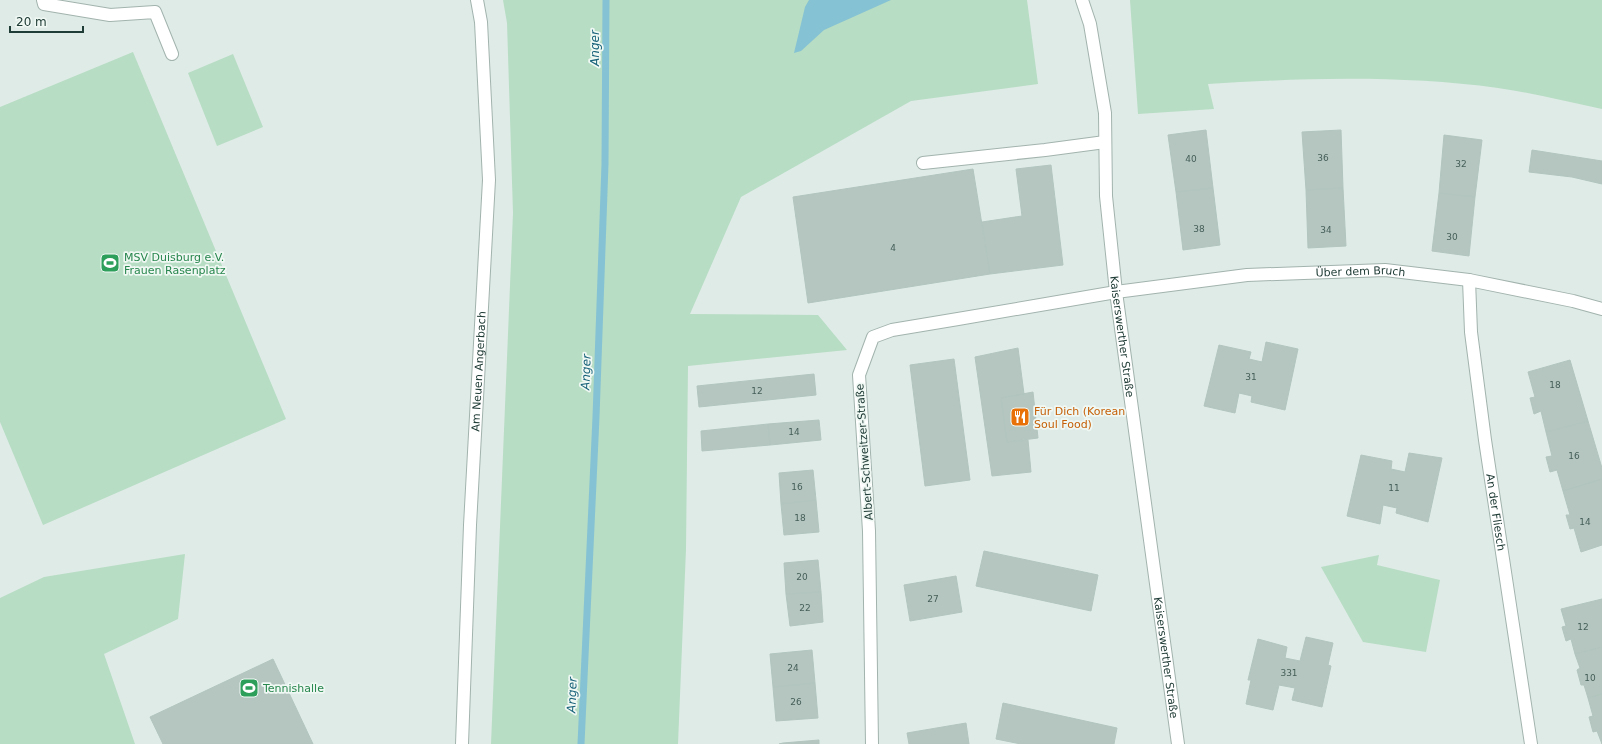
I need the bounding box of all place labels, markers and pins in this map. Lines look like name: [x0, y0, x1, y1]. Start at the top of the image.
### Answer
place label: MSV Duisburg e.V. Frauen Rasenplatz: [124, 251, 226, 277]
sports icon: MSV Duisburg e.V. Frauen Rasenplatz: [99, 252, 121, 274]
place label: Für Dich (Korean Soul Food): [1034, 405, 1125, 431]
restaurant icon: Für Dich (Korean Soul Food): [1009, 406, 1031, 428]
sports icon: Tennishalle: [238, 677, 260, 699]
place label: Tennishalle: [262, 682, 324, 695]

